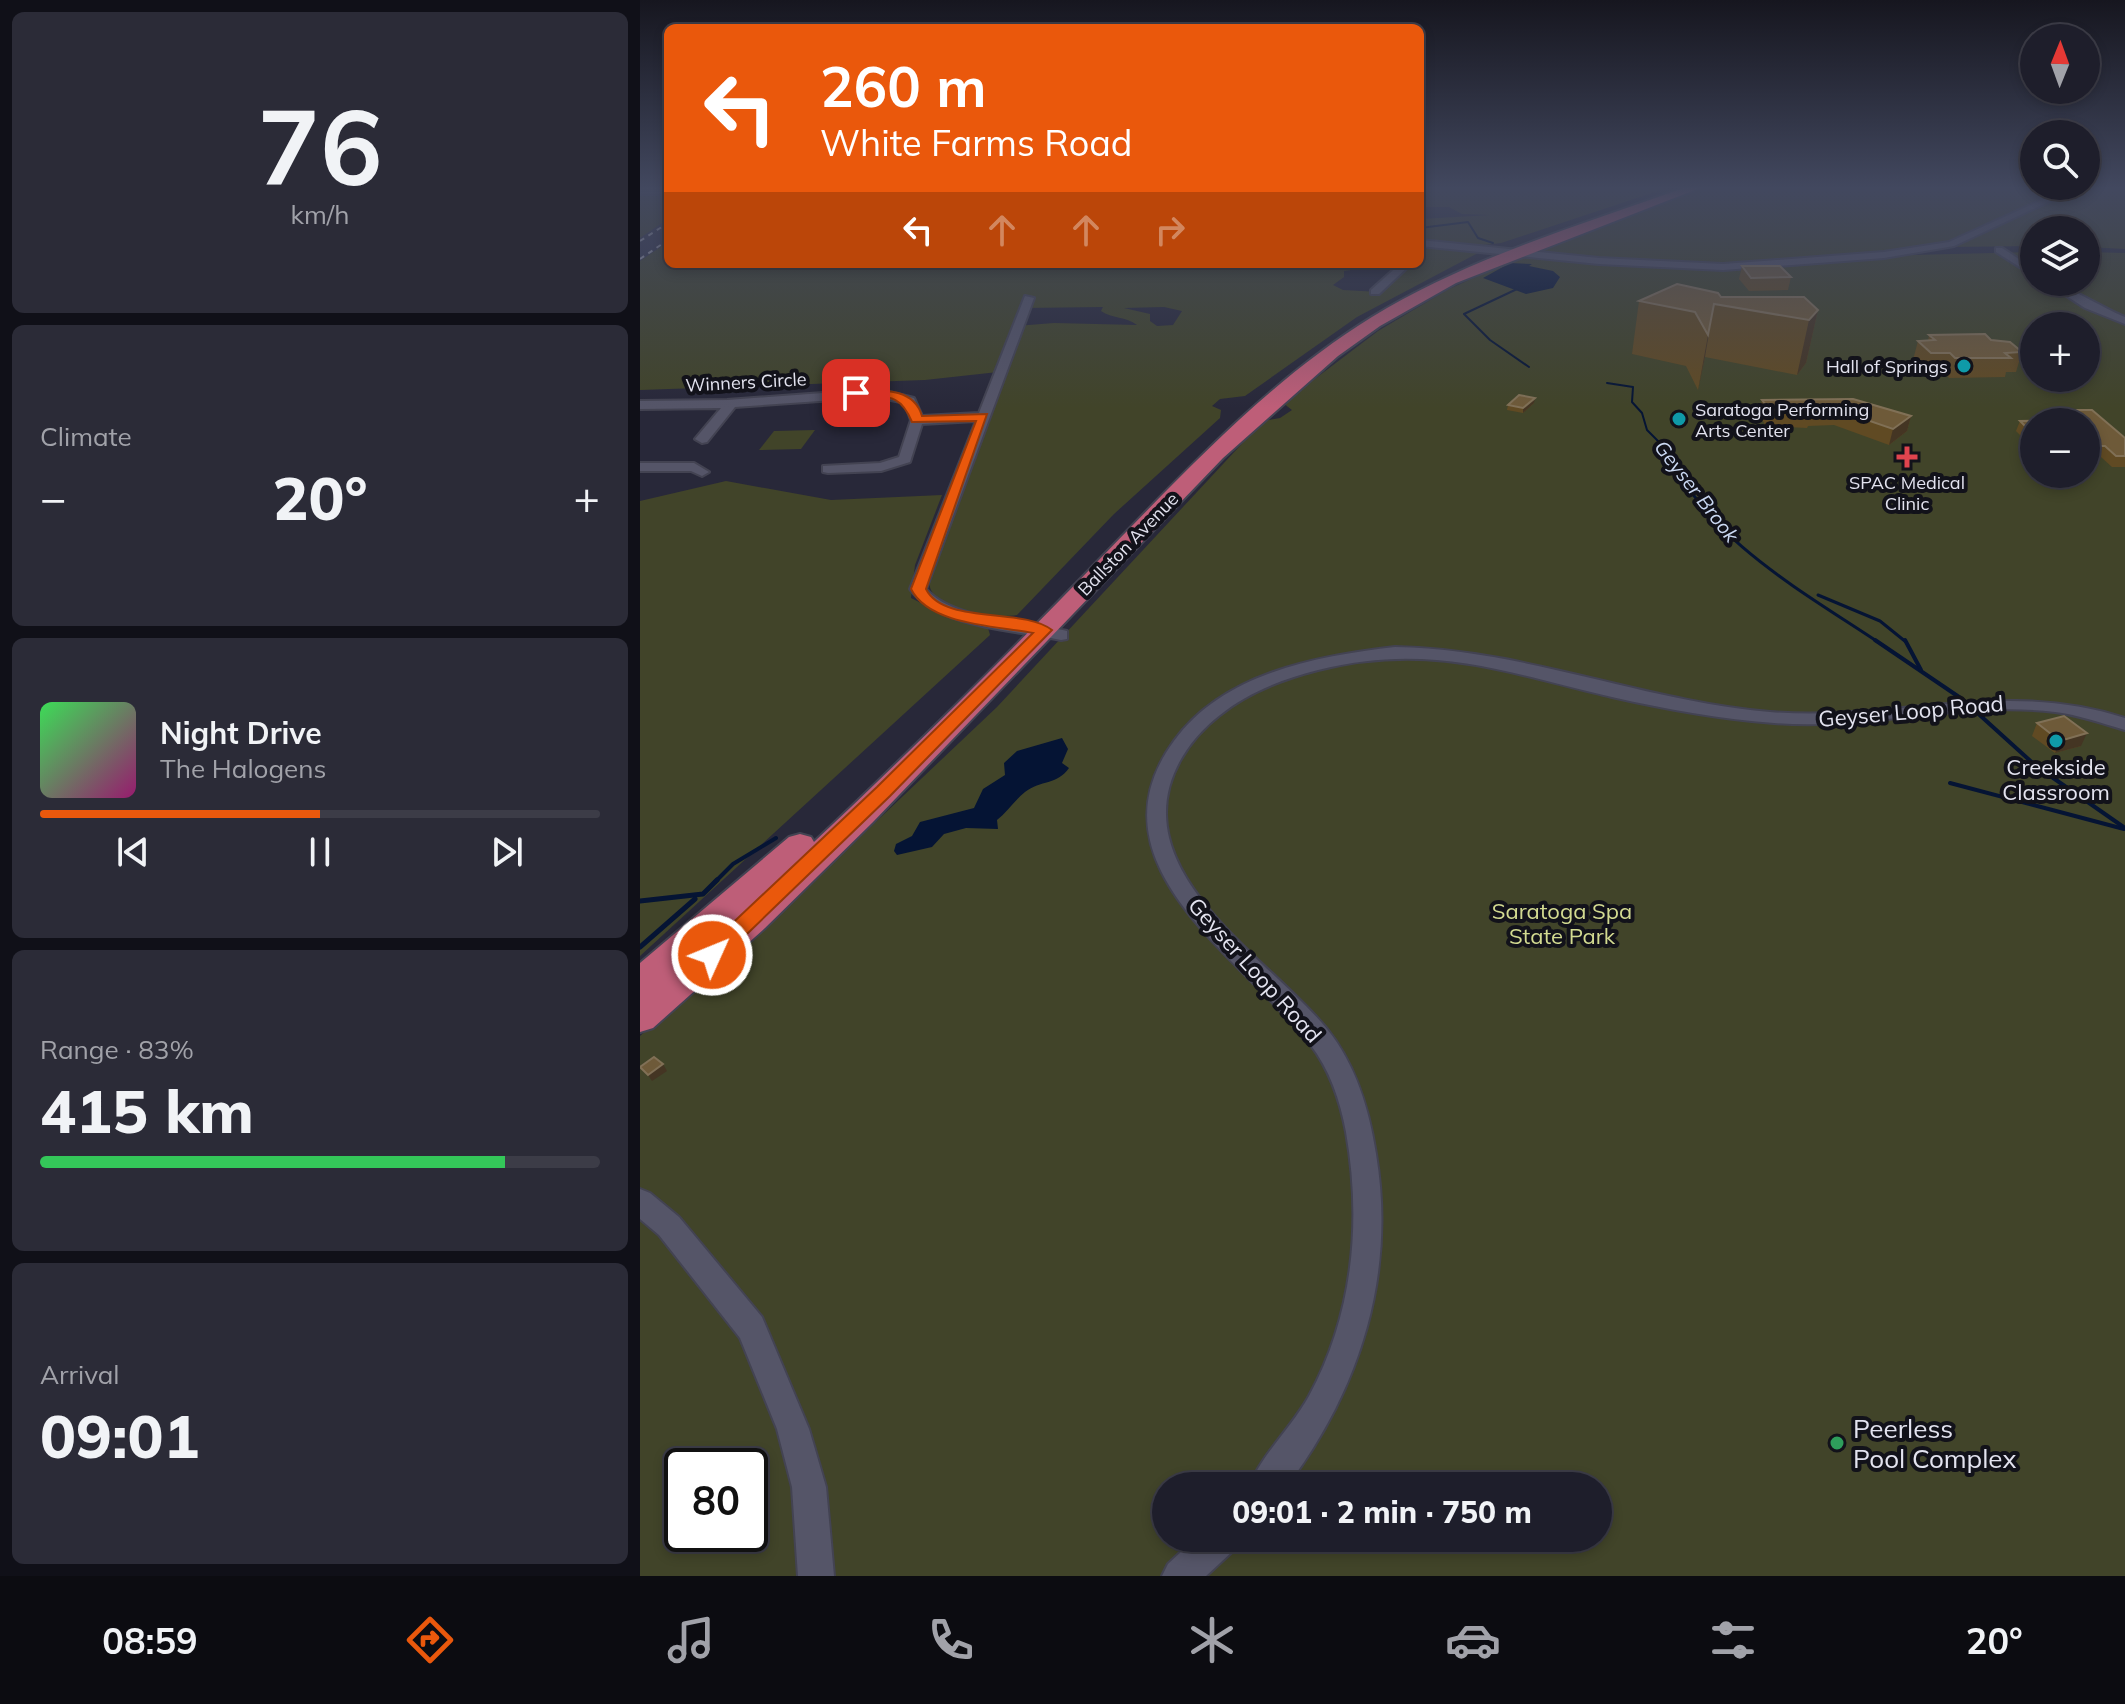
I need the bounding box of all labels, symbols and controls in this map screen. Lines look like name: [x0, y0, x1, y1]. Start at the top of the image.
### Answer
north arrow: [2020, 24, 2100, 104]
map controls: [2020, 24, 2100, 488]
text: 260 m: [820, 51, 987, 121]
icon: left: [688, 56, 792, 160]
text: 76: [258, 80, 382, 211]
text: White Farms Road: [820, 120, 1132, 165]
button: search: [2020, 120, 2100, 200]
text: km/h: [291, 198, 349, 231]
icon: left: [896, 208, 940, 252]
icon: ahead: [980, 208, 1024, 252]
icon: ahead: [1064, 208, 1108, 252]
icon: right: [1148, 208, 1192, 252]
button: layers: [2020, 216, 2100, 296]
button: +: [2020, 312, 2100, 392]
place label: Hall of Springs: [1826, 355, 1948, 378]
marker: Hall of Springs: [1955, 357, 1973, 375]
pin: [822, 359, 890, 427]
street label: Winners Circle: [685, 367, 807, 397]
icon: arrive: [834, 371, 878, 415]
place label: Saratoga Performing Arts Center: [1695, 398, 1869, 442]
button: −: [2020, 408, 2100, 488]
marker: Saratoga Performing Arts Center: [1670, 410, 1688, 428]
text: Climate: [40, 420, 132, 453]
water label: Geyser Brook: [1649, 435, 1745, 548]
marker: SPAC Medical Clinic: [1896, 446, 1918, 468]
text: 20°: [272, 460, 368, 535]
text: −: [40, 470, 66, 525]
text: +: [574, 470, 600, 525]
place label: SPAC Medical Clinic: [1849, 471, 1965, 515]
street label: Ballston Avenue: [1073, 487, 1183, 601]
street label: Geyser Loop Road: [1817, 689, 2005, 733]
text: Night Drive: [160, 714, 322, 752]
marker: Creekside Classroom: [2047, 732, 2065, 750]
text: The Halogens: [160, 752, 326, 785]
place label: Creekside Classroom: [2002, 753, 2110, 806]
icon: previous: [111, 830, 155, 874]
icon: pause: [298, 830, 342, 874]
icon: next: [485, 830, 529, 874]
street label: Geyser Loop Road: [1182, 892, 1328, 1048]
park label: Saratoga Spa State Park: [1492, 897, 1632, 950]
position arrow: [670, 913, 754, 997]
text: Range · 83%: [40, 1033, 194, 1066]
text: 415 km: [40, 1073, 254, 1148]
text: Arrival: [40, 1358, 120, 1391]
text: 09:01: [40, 1398, 200, 1473]
place label: Peerless Pool Complex: [1853, 1412, 2016, 1475]
marker: Peerless Pool Complex: [1828, 1434, 1846, 1452]
speed limit sign: 80: [664, 1448, 768, 1552]
text: 09:01 · 2 min · 750 m: [1232, 1493, 1532, 1531]
icon: directions: [402, 1612, 458, 1668]
icon: music: [663, 1612, 719, 1668]
icon: phone: [923, 1612, 979, 1668]
icon: climate: [1184, 1612, 1240, 1668]
icon: car: [1445, 1612, 1501, 1668]
icon: filters: [1705, 1612, 1761, 1668]
text: 08:59: [102, 1618, 198, 1663]
text: 20°: [1966, 1618, 2023, 1663]

